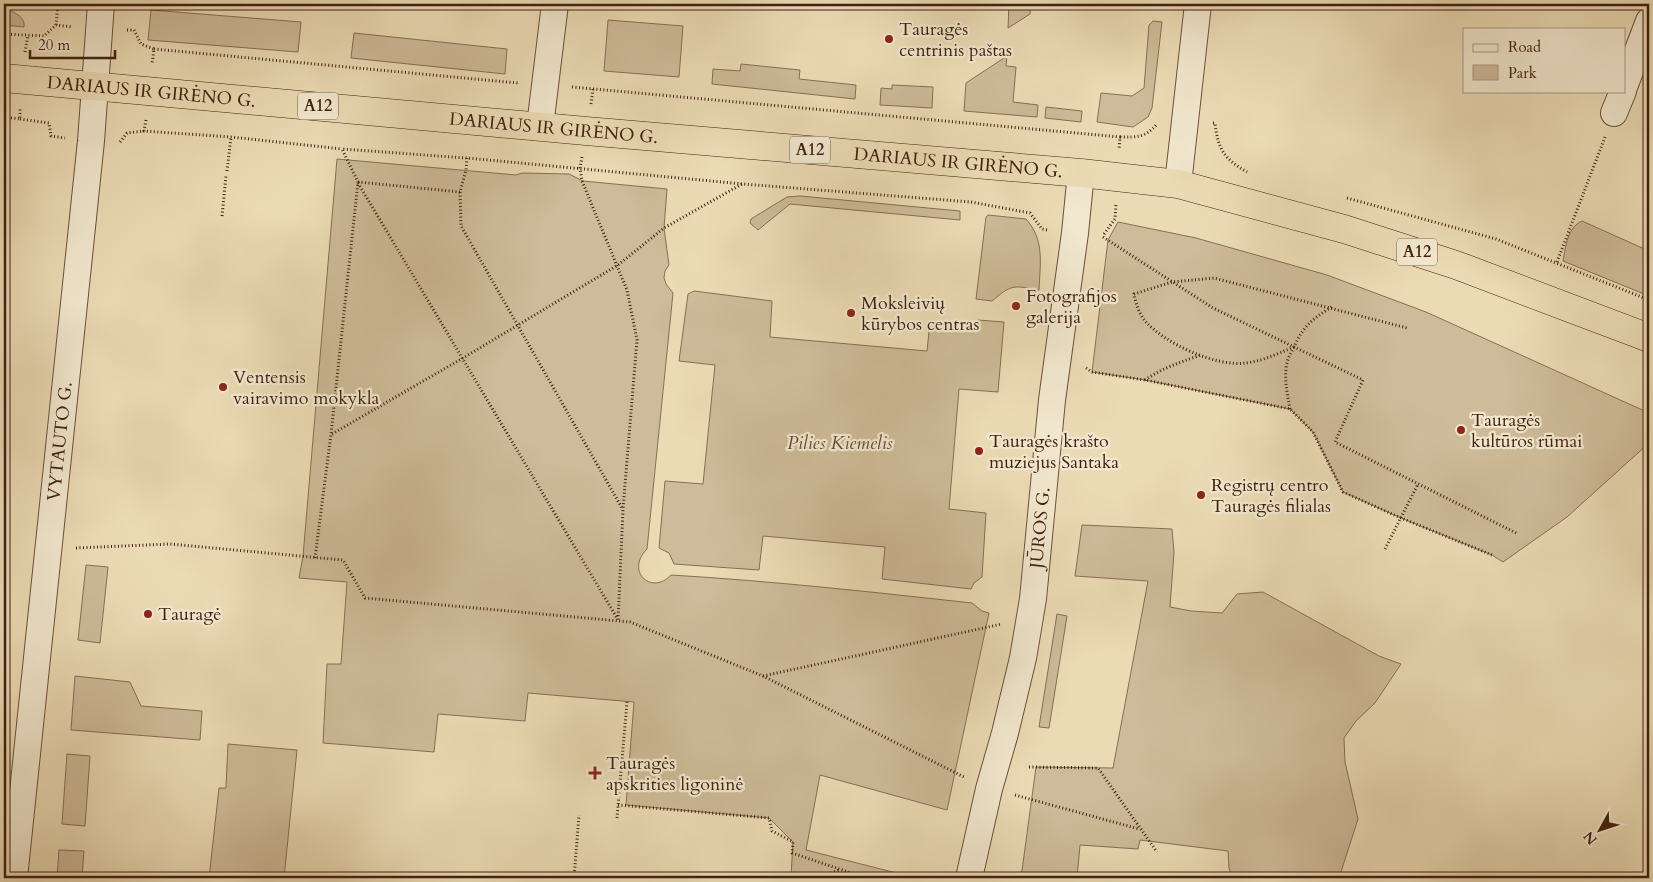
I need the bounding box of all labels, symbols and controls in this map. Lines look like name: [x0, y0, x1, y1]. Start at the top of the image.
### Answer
place label: Tauragės centrinis paštas: [899, 17, 1012, 63]
scale bar: [30, 28, 115, 60]
legend: [1463, 28, 1626, 92]
marker: Tauragės centrinis paštas: [883, 33, 895, 45]
text: 20 m: [38, 35, 70, 55]
text: Road: [1508, 37, 1541, 57]
text: Park: [1508, 63, 1537, 83]
street label: DARIAUS IR GIRĖNO G.: [46, 69, 257, 113]
road number: A12: [298, 92, 338, 120]
street label: DARIAUS IR GIRĖNO G.: [448, 106, 659, 150]
road number: A12: [790, 136, 830, 164]
street label: DARIAUS IR GIRĖNO G.: [853, 141, 1064, 184]
road number: A12: [1397, 238, 1437, 266]
place label: Fotografijos galerija: [1026, 284, 1117, 330]
place label: Moksleivių kūrybos centras: [861, 291, 980, 337]
marker: Fotografijos galerija: [1010, 300, 1022, 312]
marker: Moksleivių kūrybos centras: [845, 307, 857, 319]
place label: Ventensis vairavimo mokykla: [233, 365, 380, 411]
street label: VYTAUTO G.: [41, 380, 78, 502]
marker: Ventensis vairavimo mokykla: [217, 381, 229, 393]
place label: Tauragės kultūros rūmai: [1471, 408, 1582, 454]
marker: Tauragės kultūros rūmai: [1455, 424, 1467, 436]
place label: Tauragės krašto muziejus Santaka: [989, 429, 1119, 475]
park label: Pilies Kiemelis: [787, 431, 893, 456]
marker: Tauragės krašto muziejus Santaka: [973, 445, 985, 457]
place label: Registrų centro Tauragės filialas: [1211, 473, 1331, 519]
street label: JŪROS G.: [1023, 486, 1056, 573]
marker: Registrų centro Tauragės filialas: [1195, 489, 1207, 501]
place label: Tauragė: [158, 602, 221, 627]
marker: Tauragė: [142, 608, 154, 620]
place label: Tauragės apskrities ligoninė: [606, 751, 743, 797]
marker: Tauragės apskrities ligoninė: [588, 766, 602, 780]
north arrow: [1576, 804, 1626, 854]
text: N: [1579, 827, 1602, 849]

